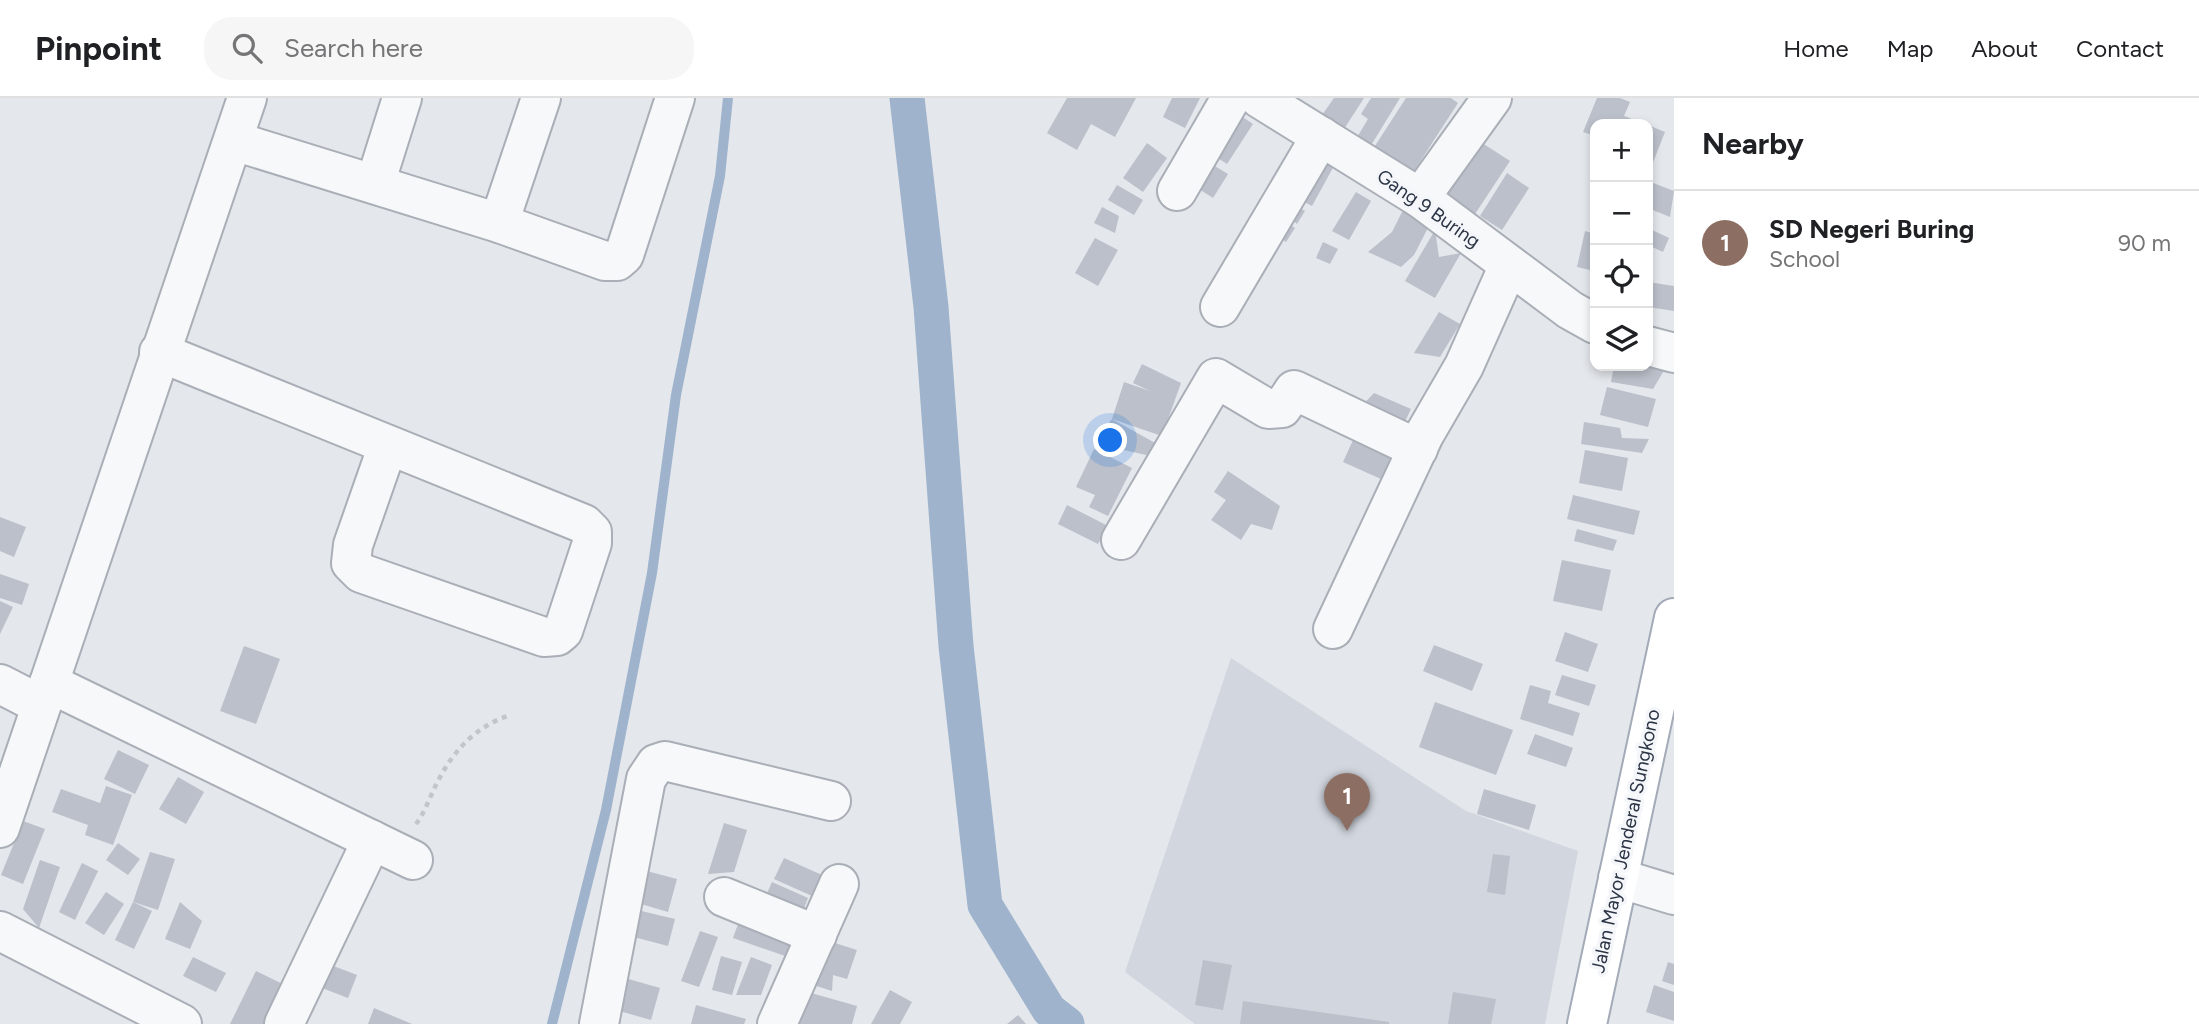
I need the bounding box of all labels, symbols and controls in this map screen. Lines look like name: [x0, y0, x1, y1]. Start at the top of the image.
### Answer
search box: [204, 17, 694, 80]
text: Pinpoint: [35, 29, 162, 68]
icon: search: [228, 29, 266, 67]
text: Search here: [284, 32, 423, 64]
text: Home: [1783, 34, 1849, 63]
text: Map: [1887, 34, 1933, 63]
text: About: [1971, 34, 2038, 63]
text: Contact: [2076, 34, 2164, 63]
map controls: [1590, 119, 1653, 371]
button: +: [1590, 119, 1653, 182]
text: Nearby: [1702, 125, 1804, 162]
street label: Gang 9 Buring: [1373, 164, 1485, 252]
button: −: [1590, 182, 1653, 245]
text: SD Negeri Buring: [1769, 213, 1974, 245]
text: 1: [1720, 229, 1730, 257]
text: 90 m: [2118, 229, 2171, 257]
button: locate: [1590, 245, 1653, 308]
text: School: [1769, 245, 1840, 273]
button: layers: [1590, 308, 1653, 371]
your location: [1093, 423, 1127, 457]
street label: Jalan Mayor Jenderal Sungkono: [1586, 707, 1665, 975]
pin: 1: [1324, 773, 1370, 831]

